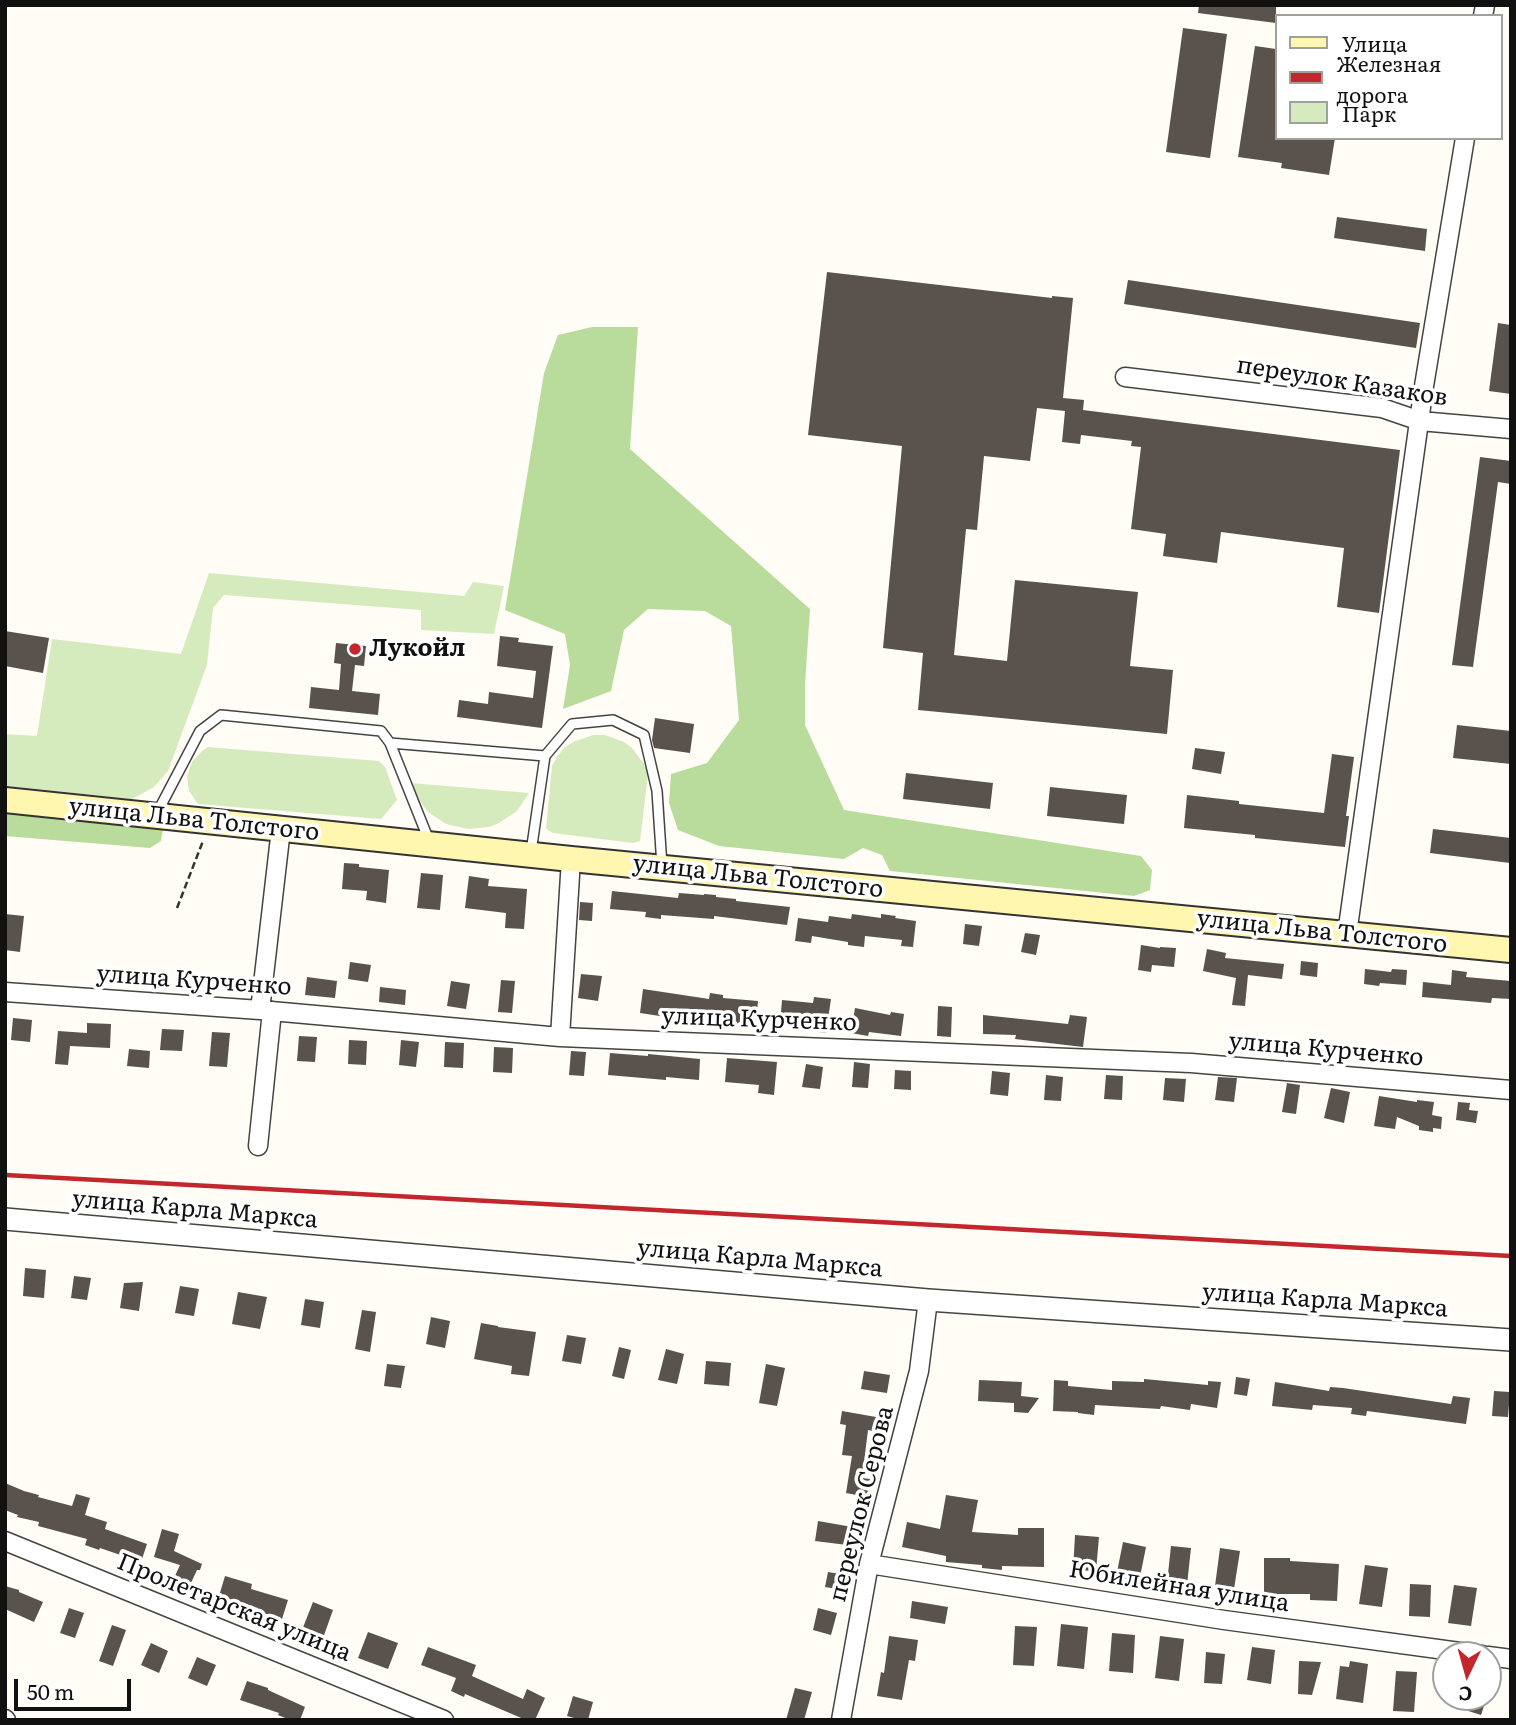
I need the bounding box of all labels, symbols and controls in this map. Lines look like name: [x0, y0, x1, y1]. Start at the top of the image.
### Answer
legend: [1274, 14, 1502, 140]
text: Улица: [1342, 27, 1407, 58]
text: Железная дорога: [1337, 47, 1441, 109]
text: Парк: [1342, 97, 1396, 128]
street label: переулок Казаков: [1234, 351, 1450, 413]
place label: Лукойл: [369, 635, 465, 663]
marker: Лукойл: [347, 641, 363, 657]
street label: улица Льва Толстого: [67, 793, 321, 847]
street label: улица Льва Толстого: [631, 850, 885, 904]
street label: улица Льва Толстого: [1195, 905, 1449, 959]
street label: улица Курченко: [95, 960, 293, 1002]
street label: улица Курченко: [661, 1002, 857, 1038]
street label: улица Курченко: [1227, 1027, 1425, 1073]
street label: улица Карла Маркса: [71, 1185, 319, 1235]
street label: улица Карла Маркса: [636, 1234, 884, 1284]
street label: улица Карла Маркса: [1201, 1278, 1449, 1324]
street label: переулок Серова: [824, 1403, 900, 1605]
street label: Пролетарская улица: [113, 1548, 355, 1668]
street label: Юбилейная улица: [1067, 1555, 1291, 1619]
north arrow: [1432, 1641, 1502, 1711]
scale bar: [18, 1666, 135, 1710]
text: 50 m: [27, 1675, 74, 1706]
text: С: [1457, 1680, 1473, 1709]

